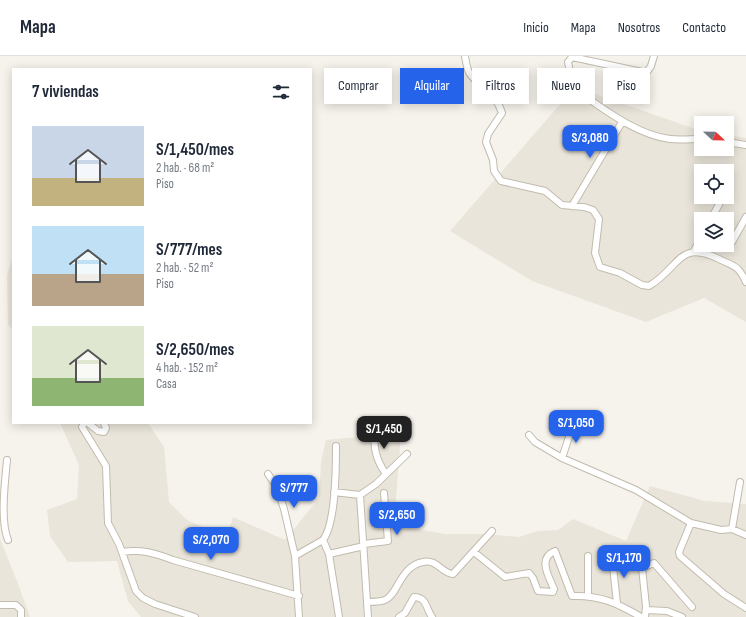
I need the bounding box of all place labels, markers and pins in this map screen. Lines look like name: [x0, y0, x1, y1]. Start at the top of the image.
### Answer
pin: S/3,080: [553, 125, 627, 159]
pin: S/1,050: [539, 410, 613, 444]
pin: S/1,450: [347, 416, 421, 450]
pin: S/777: [266, 475, 322, 509]
pin: S/2,650: [360, 502, 434, 536]
pin: S/2,070: [174, 527, 248, 561]
pin: S/1,170: [587, 545, 661, 579]

